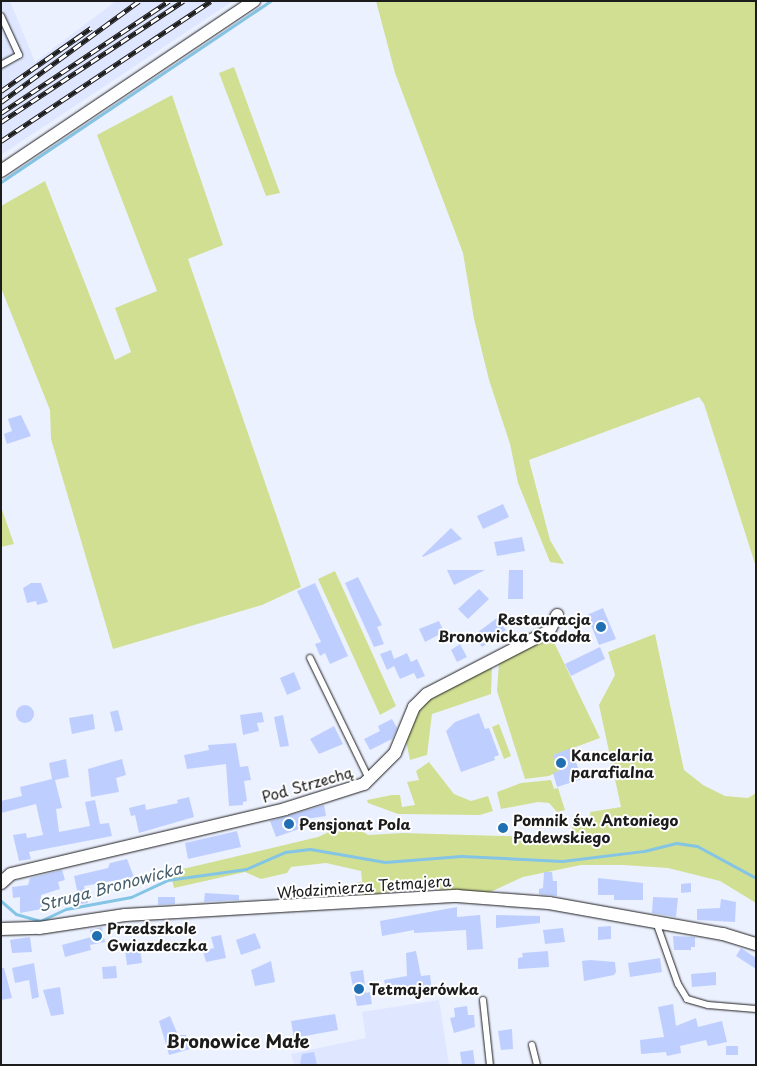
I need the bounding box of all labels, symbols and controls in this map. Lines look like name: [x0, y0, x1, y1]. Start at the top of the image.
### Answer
place label: Restauracja Bronowicka Stodoła: [438, 609, 591, 644]
marker: Restauracja Bronowicka Stodoła: [595, 621, 607, 633]
place label: Kancelaria parafialna: [571, 745, 654, 780]
marker: Kancelaria parafialna: [555, 757, 567, 769]
street label: Pod Strzechą: [260, 762, 354, 806]
place label: Pomnik św. Antoniego Padewskiego: [513, 810, 679, 845]
place label: Pensjonat Pola: [299, 815, 410, 833]
marker: Pensjonat Pola: [283, 818, 295, 830]
marker: Pomnik św. Antoniego Padewskiego: [497, 822, 509, 834]
water label: Struga Bronowicka: [36, 858, 184, 914]
street label: Włodzimierza Tetmajera: [276, 871, 452, 901]
place label: Przedszkole Gwiazdeczka: [107, 918, 208, 953]
marker: Przedszkole Gwiazdeczka: [91, 930, 103, 942]
place label: Tetmajerówka: [369, 980, 479, 998]
marker: Tetmajerówka: [353, 983, 365, 995]
district label: Bronowice Małe: [166, 1030, 310, 1052]

